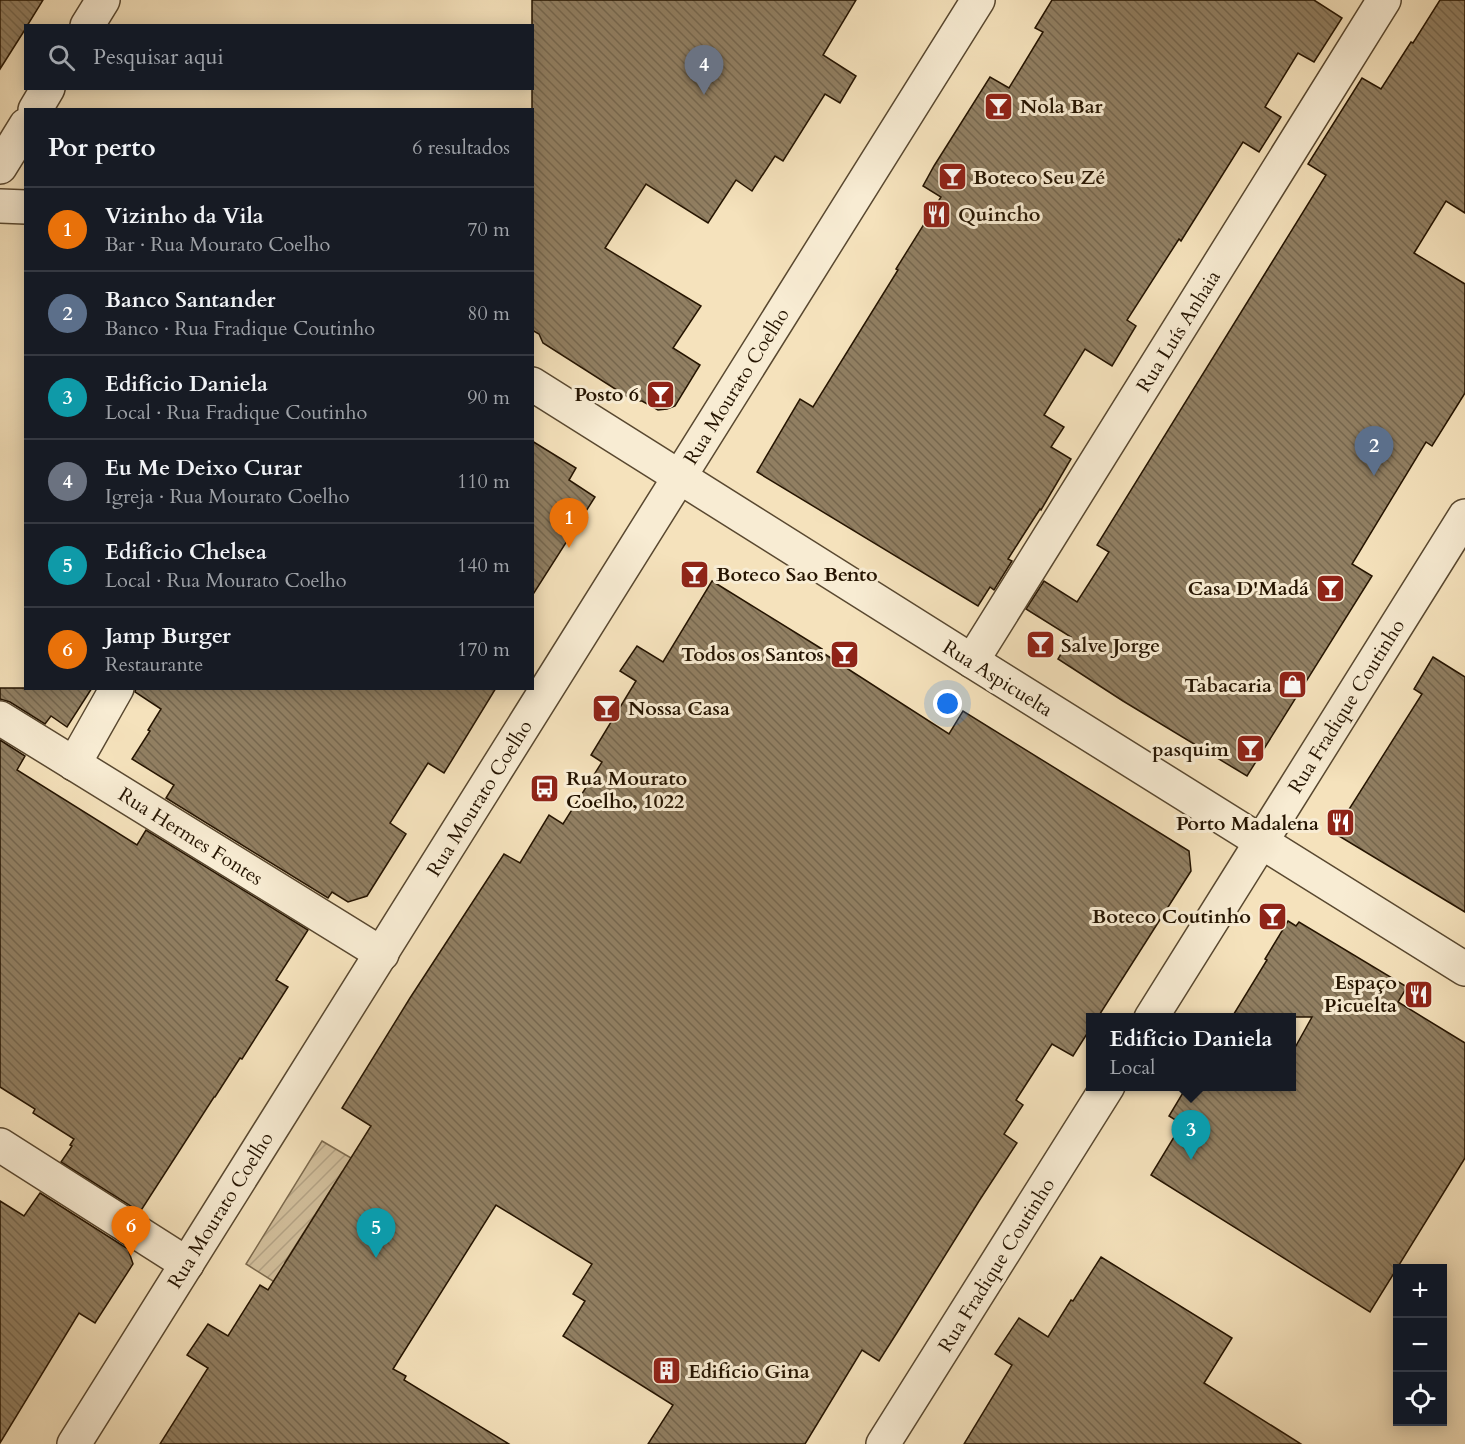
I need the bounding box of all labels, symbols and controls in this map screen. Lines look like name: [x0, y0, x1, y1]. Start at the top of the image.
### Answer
search box: [24, 24, 534, 90]
icon: search: [45, 41, 78, 74]
text: Pesquisar aqui: [93, 42, 224, 72]
pin: 4: [684, 46, 724, 95]
bar icon: Nola Bar: [983, 90, 1015, 122]
place label: Nola Bar: [1020, 93, 1104, 120]
text: Por perto: [48, 130, 156, 165]
text: 6 resultados: [412, 134, 510, 161]
bar icon: Boteco Seu Zé: [936, 161, 968, 193]
place label: Boteco Seu Zé: [973, 164, 1105, 191]
restaurant icon: Quincho: [921, 198, 953, 230]
text: Vizinho da Vila: [105, 201, 264, 231]
place label: Quincho: [958, 201, 1041, 228]
text: 1: [62, 216, 73, 243]
text: 70 m: [467, 216, 510, 243]
text: Bar · Rua Mourato Coelho: [105, 231, 330, 258]
street label: Rua Luís Anhaia: [1130, 265, 1227, 397]
text: Banco Santander: [105, 285, 276, 315]
text: 2: [62, 300, 73, 327]
text: 80 m: [467, 300, 510, 327]
street label: Rua Mourato Coelho: [677, 303, 796, 470]
text: Banco · Rua Fradique Coutinho: [105, 315, 375, 342]
text: Edifício Daniela: [105, 369, 268, 399]
bar icon: Posto 6: [644, 378, 676, 410]
place label: Posto 6: [574, 381, 639, 408]
text: 3: [62, 384, 73, 411]
text: 90 m: [467, 384, 510, 411]
text: Local · Rua Fradique Coutinho: [105, 399, 367, 426]
pin: 2: [1354, 426, 1394, 476]
text: Eu Me Deixo Curar: [105, 453, 302, 483]
text: 4: [62, 468, 73, 495]
text: 110 m: [457, 468, 510, 495]
text: Igreja · Rua Mourato Coelho: [105, 483, 349, 510]
pin: 1: [550, 498, 588, 548]
text: Edifício Chelsea: [105, 537, 267, 567]
text: 5: [62, 552, 73, 579]
text: 140 m: [457, 552, 510, 579]
bar icon: Boteco Sao Bento: [679, 558, 711, 590]
place label: Boteco Sao Bento: [716, 561, 878, 588]
text: Local · Rua Mourato Coelho: [105, 567, 347, 594]
bar icon: Casa D'Madá: [1314, 572, 1346, 604]
place label: Casa D'Madá: [1188, 575, 1309, 602]
street label: Rua Fradique Coutinho: [1282, 614, 1411, 799]
text: Jamp Burger: [105, 621, 231, 651]
bar icon: Salve Jorge: [1024, 629, 1056, 661]
place label: Salve Jorge: [1061, 632, 1160, 659]
street label: Rua Aspicuelta: [937, 634, 1058, 723]
text: 6: [62, 636, 73, 663]
text: 170 m: [457, 636, 510, 663]
bar icon: Todos os Santos: [829, 638, 861, 670]
place label: Todos os Santos: [681, 641, 824, 668]
text: Restaurante: [105, 651, 203, 678]
shop icon: Tabacaria: [1277, 669, 1309, 701]
place label: Tabacaria: [1184, 672, 1272, 699]
your location: [933, 689, 962, 718]
bar icon: Nossa Casa: [591, 692, 623, 724]
place label: Nossa Casa: [628, 695, 730, 722]
street label: Rua Mourato Coelho: [420, 715, 539, 882]
bar icon: pasquim: [1234, 733, 1266, 765]
place label: pasquim: [1152, 736, 1230, 763]
place label: Rua Mourato Coelho, 1022: [566, 765, 687, 815]
bus stop icon: Rua Mourato Coelho, 1022: [529, 773, 561, 805]
street label: Rua Hermes Fontes: [113, 781, 268, 892]
restaurant icon: Porto Madalena: [1324, 807, 1356, 839]
place label: Porto Madalena: [1176, 810, 1319, 837]
bar icon: Boteco Coutinho: [1256, 900, 1288, 932]
place label: Boteco Coutinho: [1092, 903, 1251, 930]
place label: Espaço Picuelta: [1324, 969, 1397, 1019]
restaurant icon: Espaço Picuelta: [1402, 978, 1434, 1010]
popup: [1086, 1013, 1296, 1091]
text: Edifício Daniela: [1109, 1024, 1273, 1054]
text: Local: [1109, 1054, 1155, 1081]
pin: 3: [1172, 1110, 1210, 1160]
street label: Rua Mourato Coelho: [161, 1127, 280, 1294]
street label: Rua Fradique Coutinho: [932, 1173, 1061, 1358]
pin: 6: [112, 1206, 150, 1256]
pin: 5: [356, 1208, 395, 1258]
map controls: [1393, 1264, 1447, 1426]
button: +: [1393, 1264, 1447, 1318]
button: −: [1393, 1318, 1447, 1372]
building icon: Edifício Gina: [651, 1355, 683, 1387]
place label: Edifício Gina: [688, 1358, 810, 1385]
button: locate: [1393, 1372, 1447, 1426]

